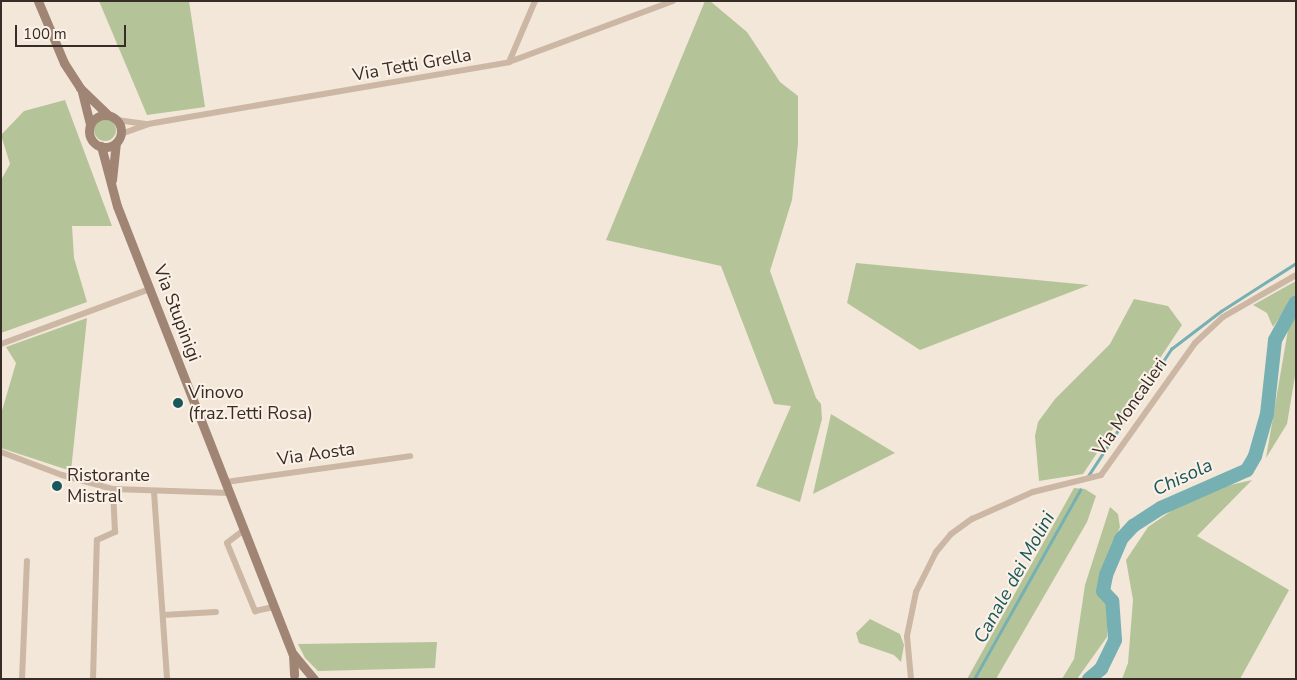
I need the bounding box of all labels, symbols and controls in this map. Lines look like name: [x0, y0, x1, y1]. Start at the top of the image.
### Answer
scale bar: [18, 15, 129, 47]
text: 100 m: [23, 24, 67, 44]
street label: Via Tetti Grella: [351, 44, 473, 86]
street label: Via Stupinigi: [149, 262, 205, 364]
street label: Via Moncalieri: [1088, 354, 1172, 460]
place label: Vinovo (fraz.Tetti Rosa): [188, 382, 313, 424]
marker: Vinovo (fraz.Tetti Rosa): [172, 397, 184, 409]
street label: Via Aosta: [276, 438, 356, 470]
water label: Chisola: [1149, 454, 1217, 502]
place label: Ristorante Mistral: [67, 465, 150, 508]
marker: Ristorante Mistral: [51, 480, 63, 492]
water label: Canale dei Molini: [970, 508, 1060, 648]

